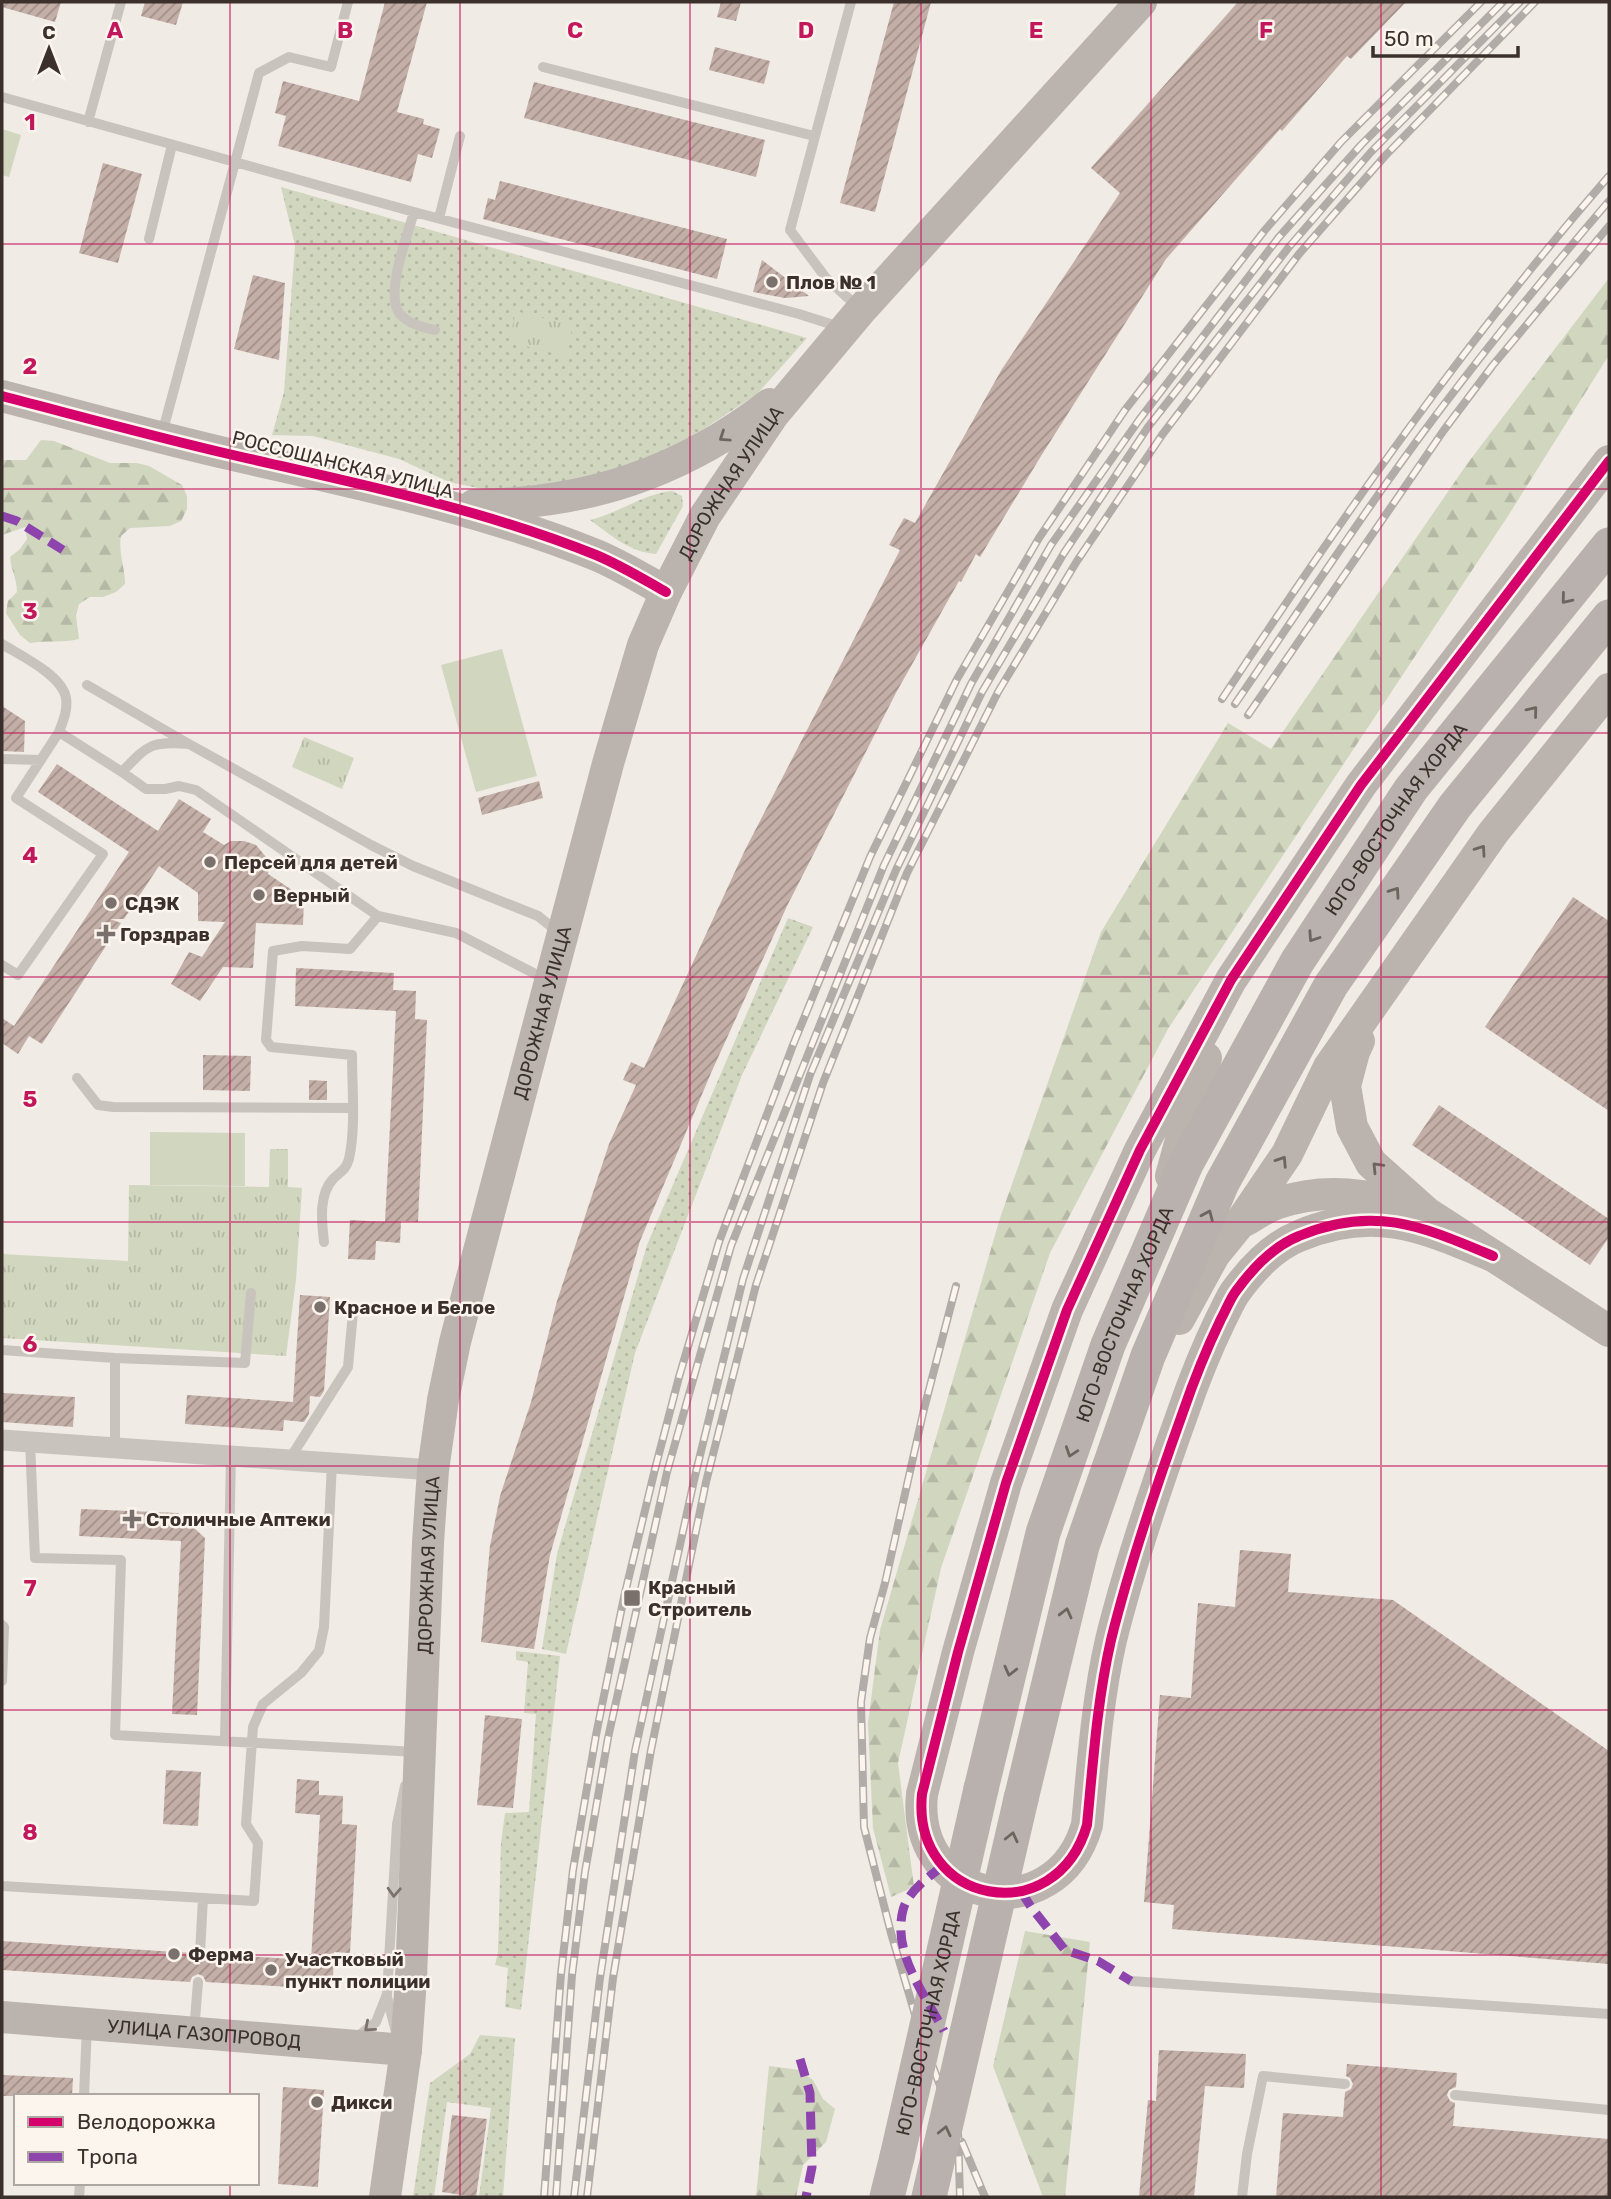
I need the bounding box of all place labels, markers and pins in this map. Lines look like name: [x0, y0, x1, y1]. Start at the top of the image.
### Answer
place label: Плов № 1: [786, 271, 876, 294]
marker: Плов № 1: [764, 274, 780, 290]
place label: Персей для детей: [224, 851, 398, 874]
marker: Персей для детей: [202, 854, 218, 870]
place label: Верный: [273, 884, 350, 907]
marker: Верный: [251, 887, 267, 903]
place label: СДЭК: [125, 892, 180, 915]
marker: СДЭК: [103, 895, 119, 911]
place label: Горздрав: [120, 923, 210, 946]
marker: Горздрав: [98, 926, 114, 942]
place label: Красное и Белое: [334, 1296, 495, 1319]
marker: Красное и Белое: [312, 1299, 328, 1315]
place label: Столичные Аптеки: [146, 1508, 331, 1531]
marker: Столичные Аптеки: [124, 1511, 140, 1527]
place label: Красный Строитель: [648, 1576, 752, 1621]
marker: Красный Строитель: [622, 1588, 642, 1608]
place label: Ферма: [188, 1943, 254, 1966]
marker: Ферма: [166, 1946, 182, 1962]
place label: Участковый пункт полиции: [285, 1948, 430, 1993]
marker: Участковый пункт полиции: [263, 1962, 279, 1978]
place label: Дикси: [331, 2091, 392, 2114]
marker: Дикси: [309, 2094, 325, 2110]

